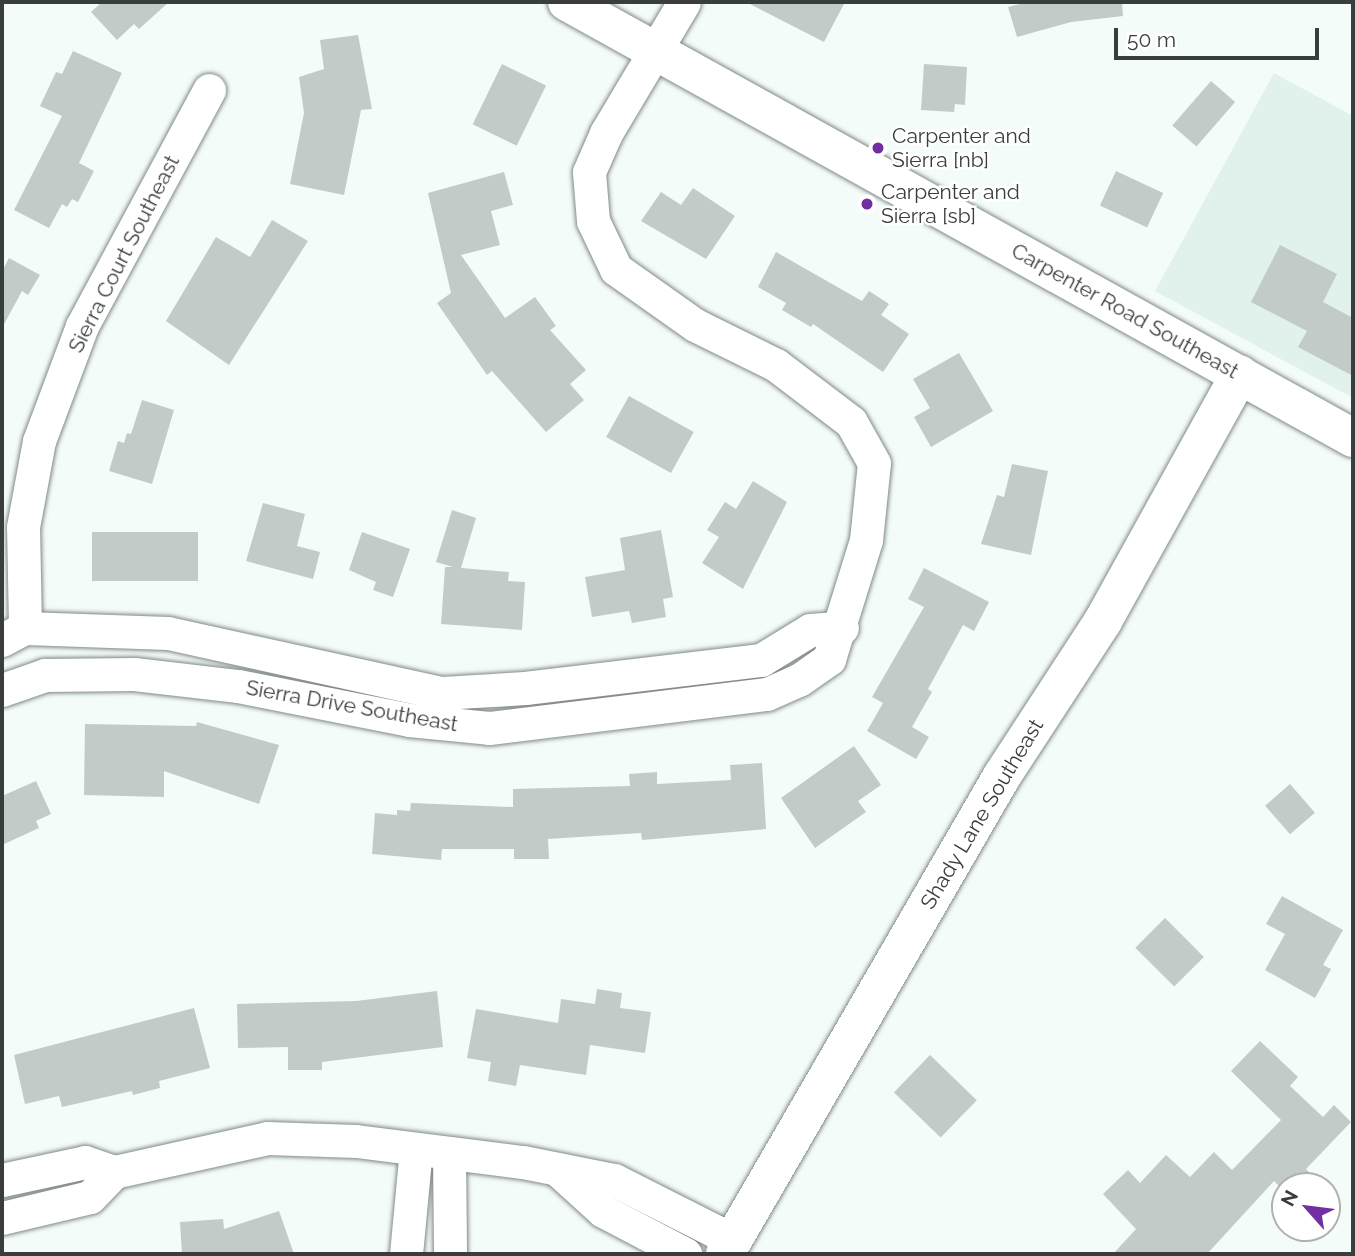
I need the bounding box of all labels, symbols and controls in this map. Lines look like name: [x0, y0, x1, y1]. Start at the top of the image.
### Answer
scale bar: [1117, 14, 1322, 58]
text: 50 m: [1127, 27, 1176, 52]
place label: Carpenter and Sierra [nb]: [892, 123, 1031, 173]
marker: Carpenter and Sierra [nb]: [870, 140, 886, 156]
street label: Sierra Court Southeast: [63, 151, 185, 357]
place label: Carpenter and Sierra [sb]: [881, 179, 1020, 229]
marker: Carpenter and Sierra [sb]: [859, 196, 875, 212]
street label: Carpenter Road Southeast: [1007, 238, 1243, 384]
street label: Sierra Drive Southeast: [244, 675, 460, 737]
street label: Shady Lane Southeast: [915, 714, 1049, 914]
north arrow: [1271, 1172, 1341, 1242]
text: N: [1276, 1187, 1302, 1210]

